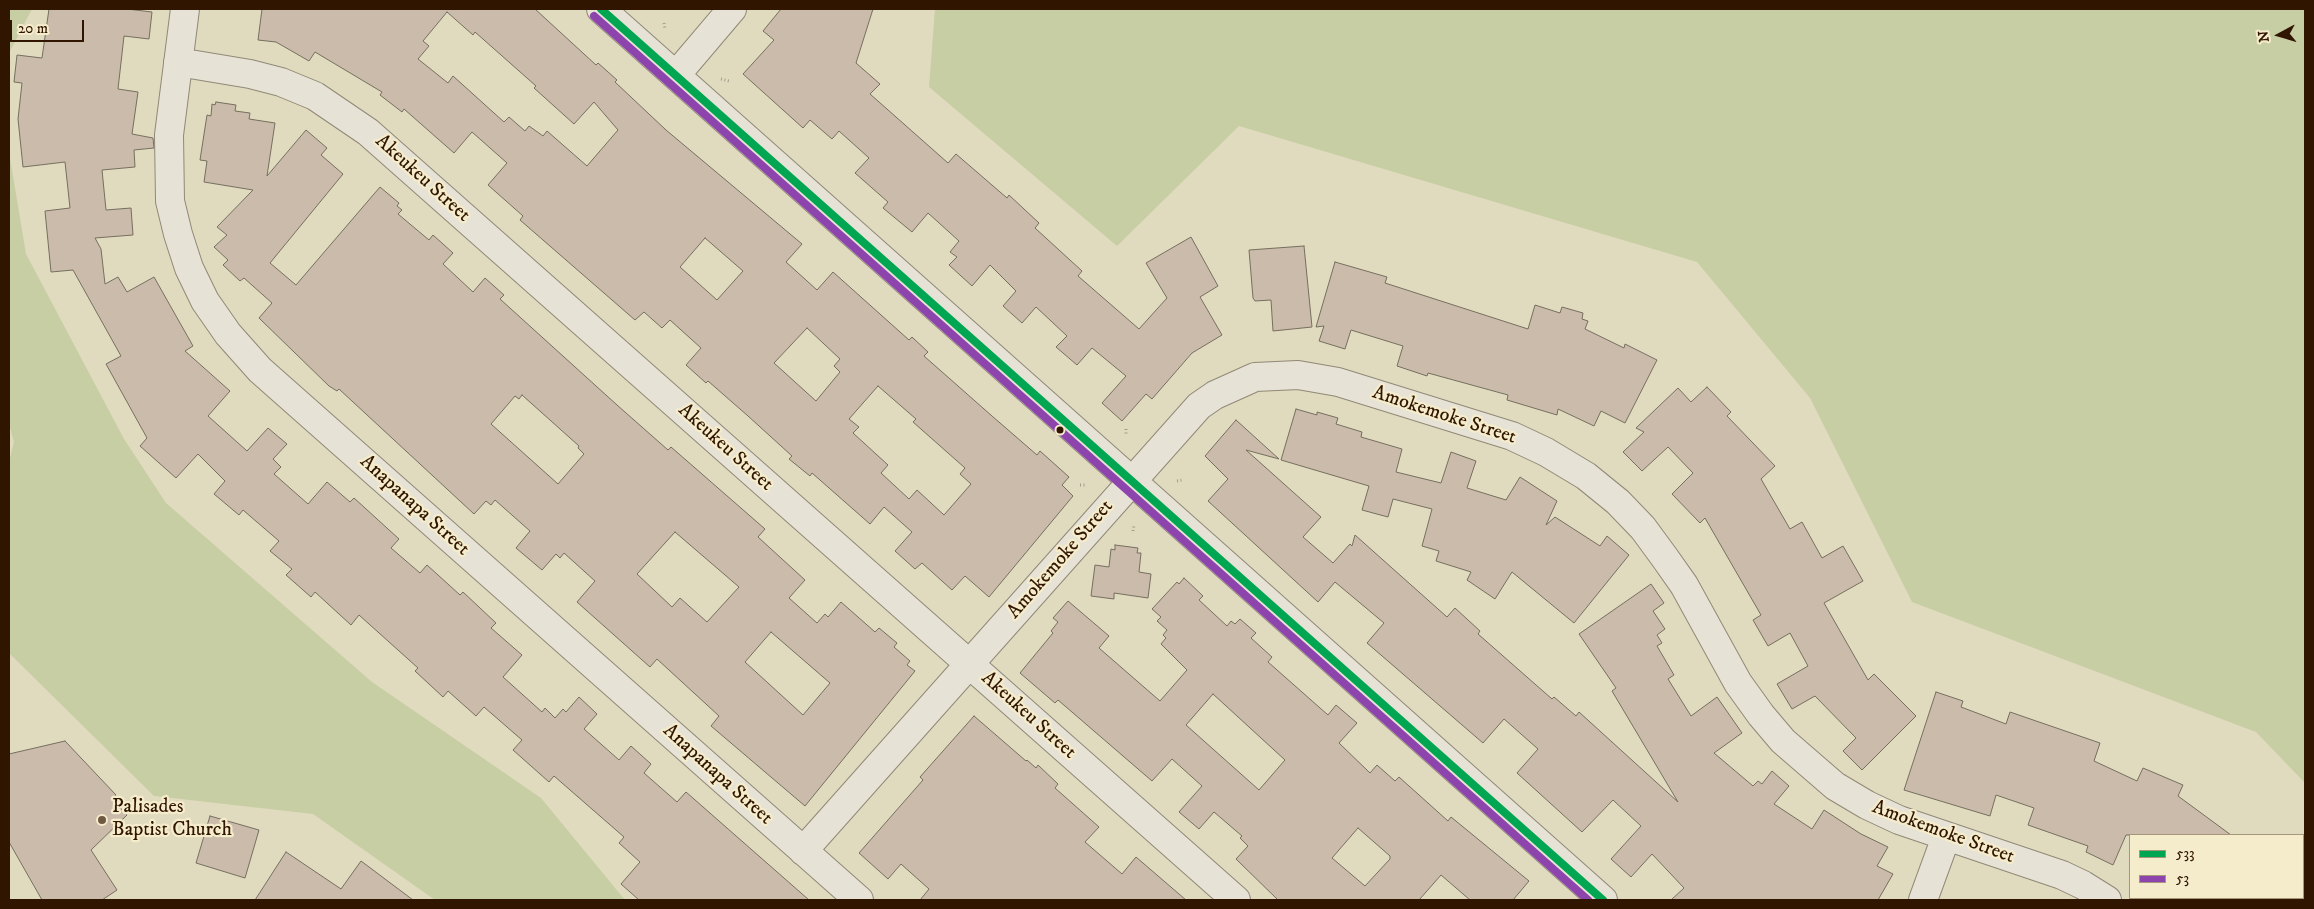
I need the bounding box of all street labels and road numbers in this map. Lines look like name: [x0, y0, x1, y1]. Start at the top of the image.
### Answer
street label: Akeukeu Street: [370, 130, 474, 228]
street label: Amokemoke Street: [1369, 381, 1519, 451]
street label: Akeukeu Street: [673, 399, 777, 497]
street label: Anapanapa Street: [354, 450, 474, 562]
street label: Amokemoke Street: [1003, 496, 1119, 624]
street label: Akeukeu Street: [976, 667, 1080, 765]
street label: Anapanapa Street: [657, 719, 777, 831]
street label: Amokemoke Street: [1869, 796, 2017, 870]

